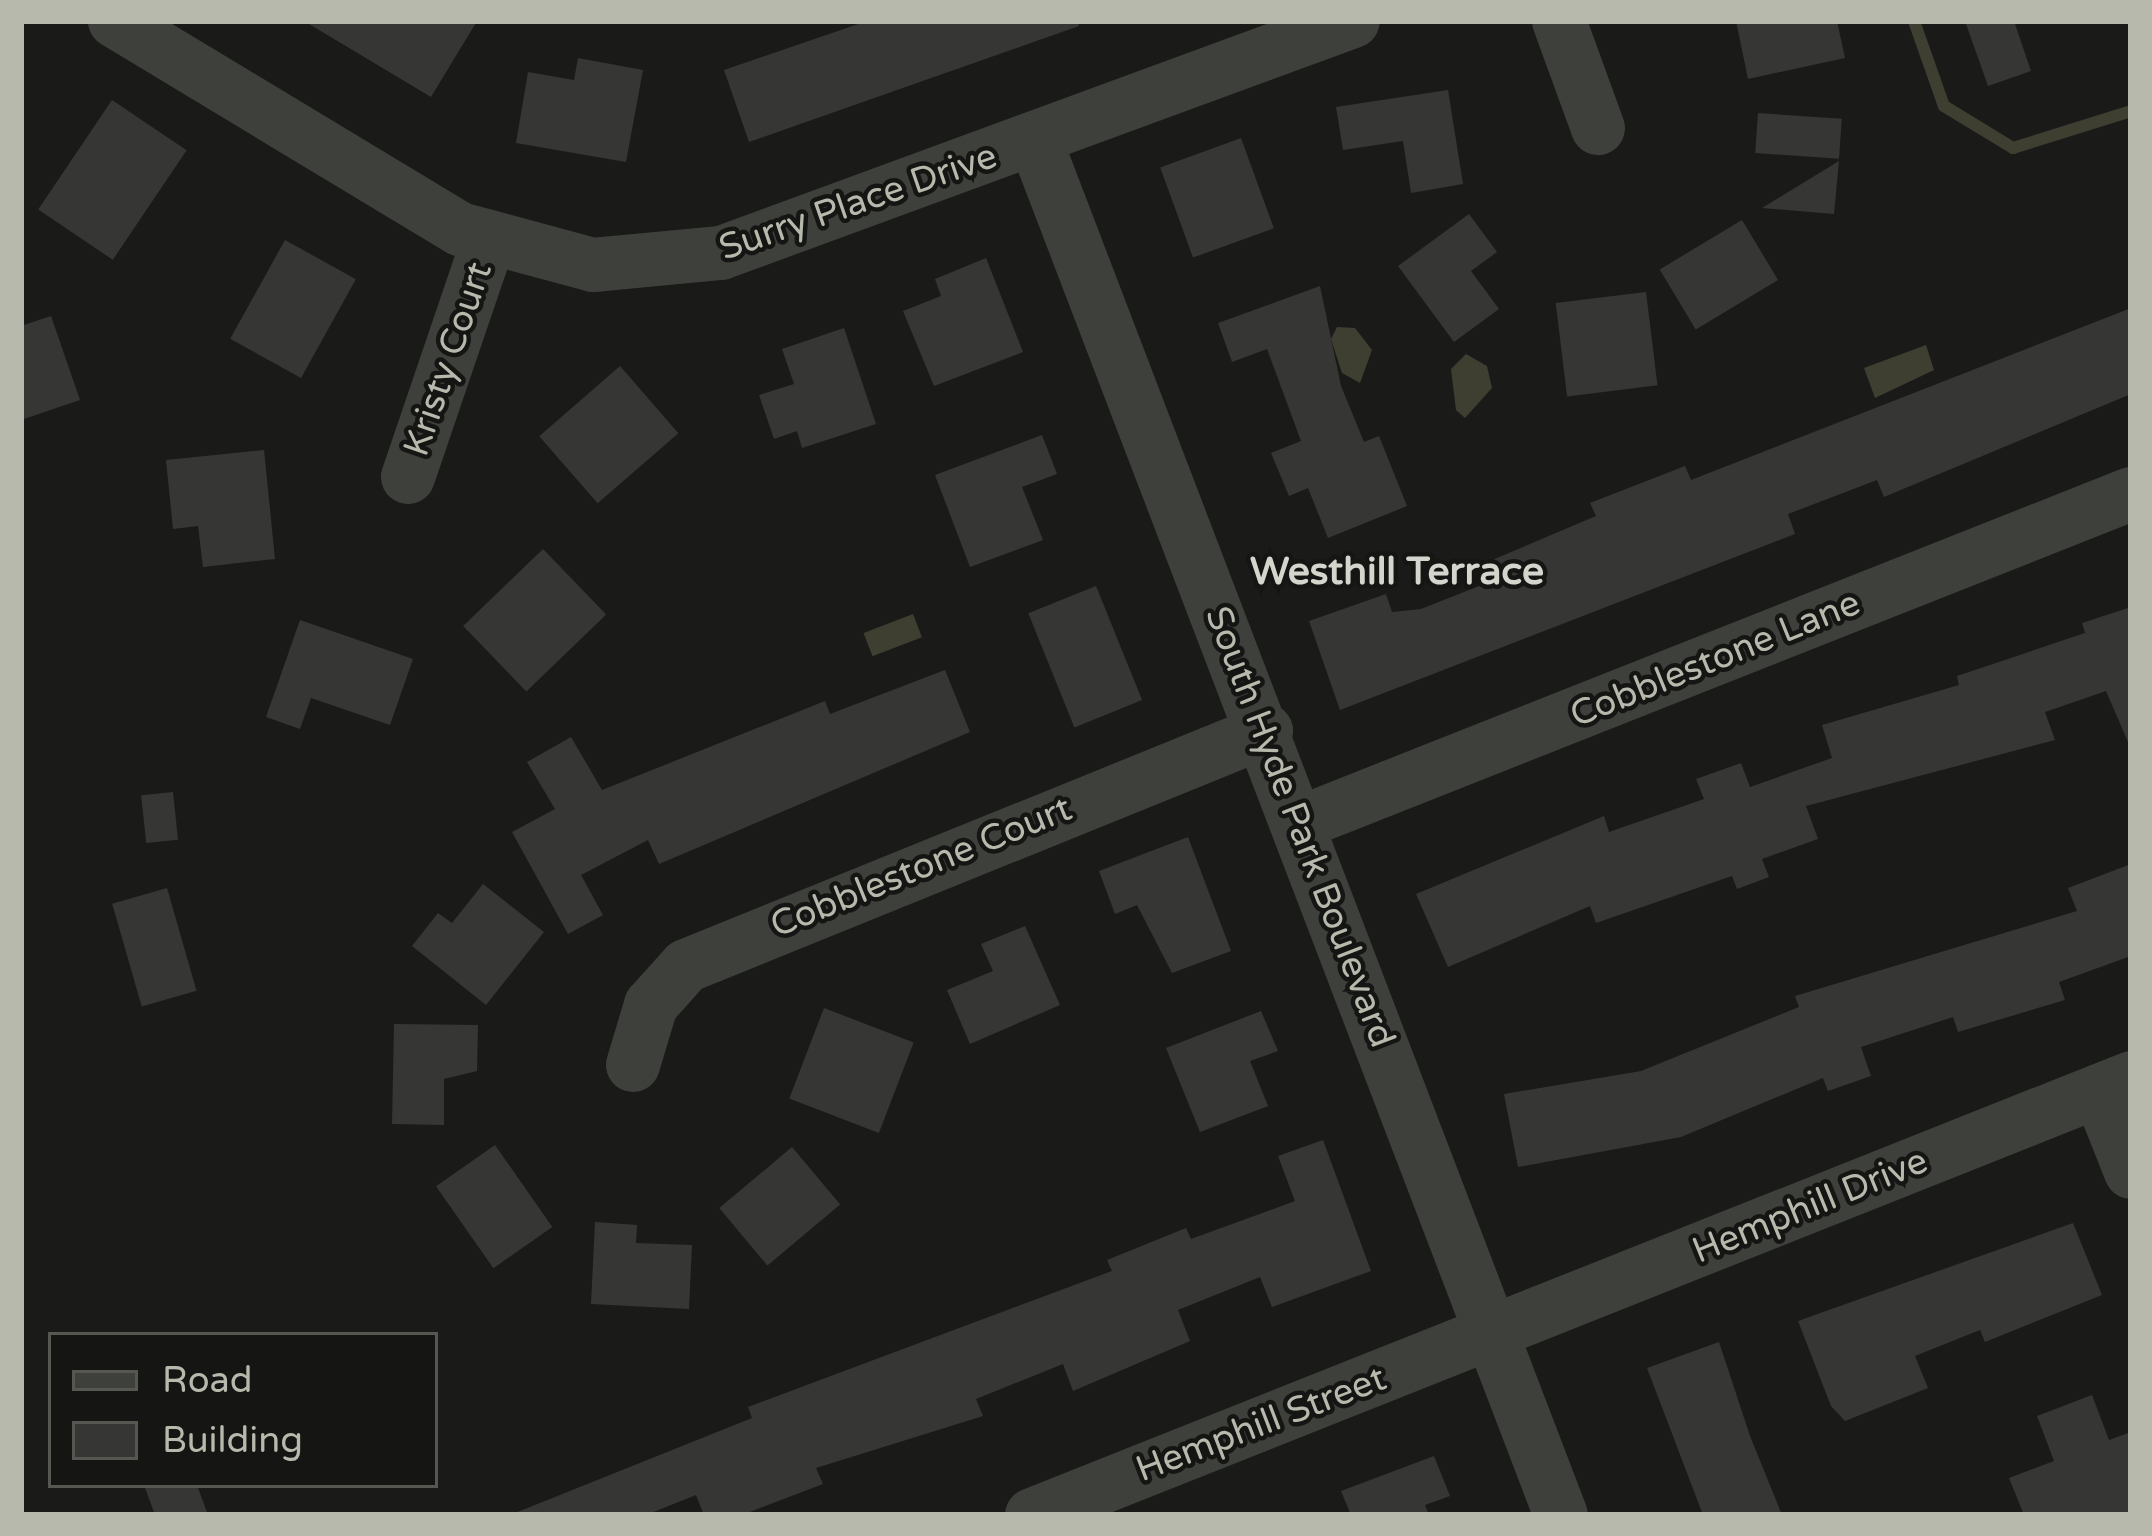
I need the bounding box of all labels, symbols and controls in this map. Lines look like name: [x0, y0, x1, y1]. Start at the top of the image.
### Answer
street label: Surry Place Drive: [714, 134, 1002, 270]
street label: Kristy Court: [395, 256, 501, 462]
district label: Westhill Terrace: [1250, 549, 1544, 595]
street label: Cobblestone Lane: [1564, 581, 1866, 737]
street label: South Hyde Park Boulevard: [1196, 601, 1404, 1053]
street label: Cobblestone Court: [764, 787, 1078, 947]
street label: Hemphill Drive: [1686, 1139, 1934, 1273]
legend: [48, 1332, 438, 1488]
street label: Hemphill Street: [1130, 1357, 1392, 1491]
text: Road: [162, 1359, 252, 1402]
text: Building: [162, 1419, 303, 1462]

